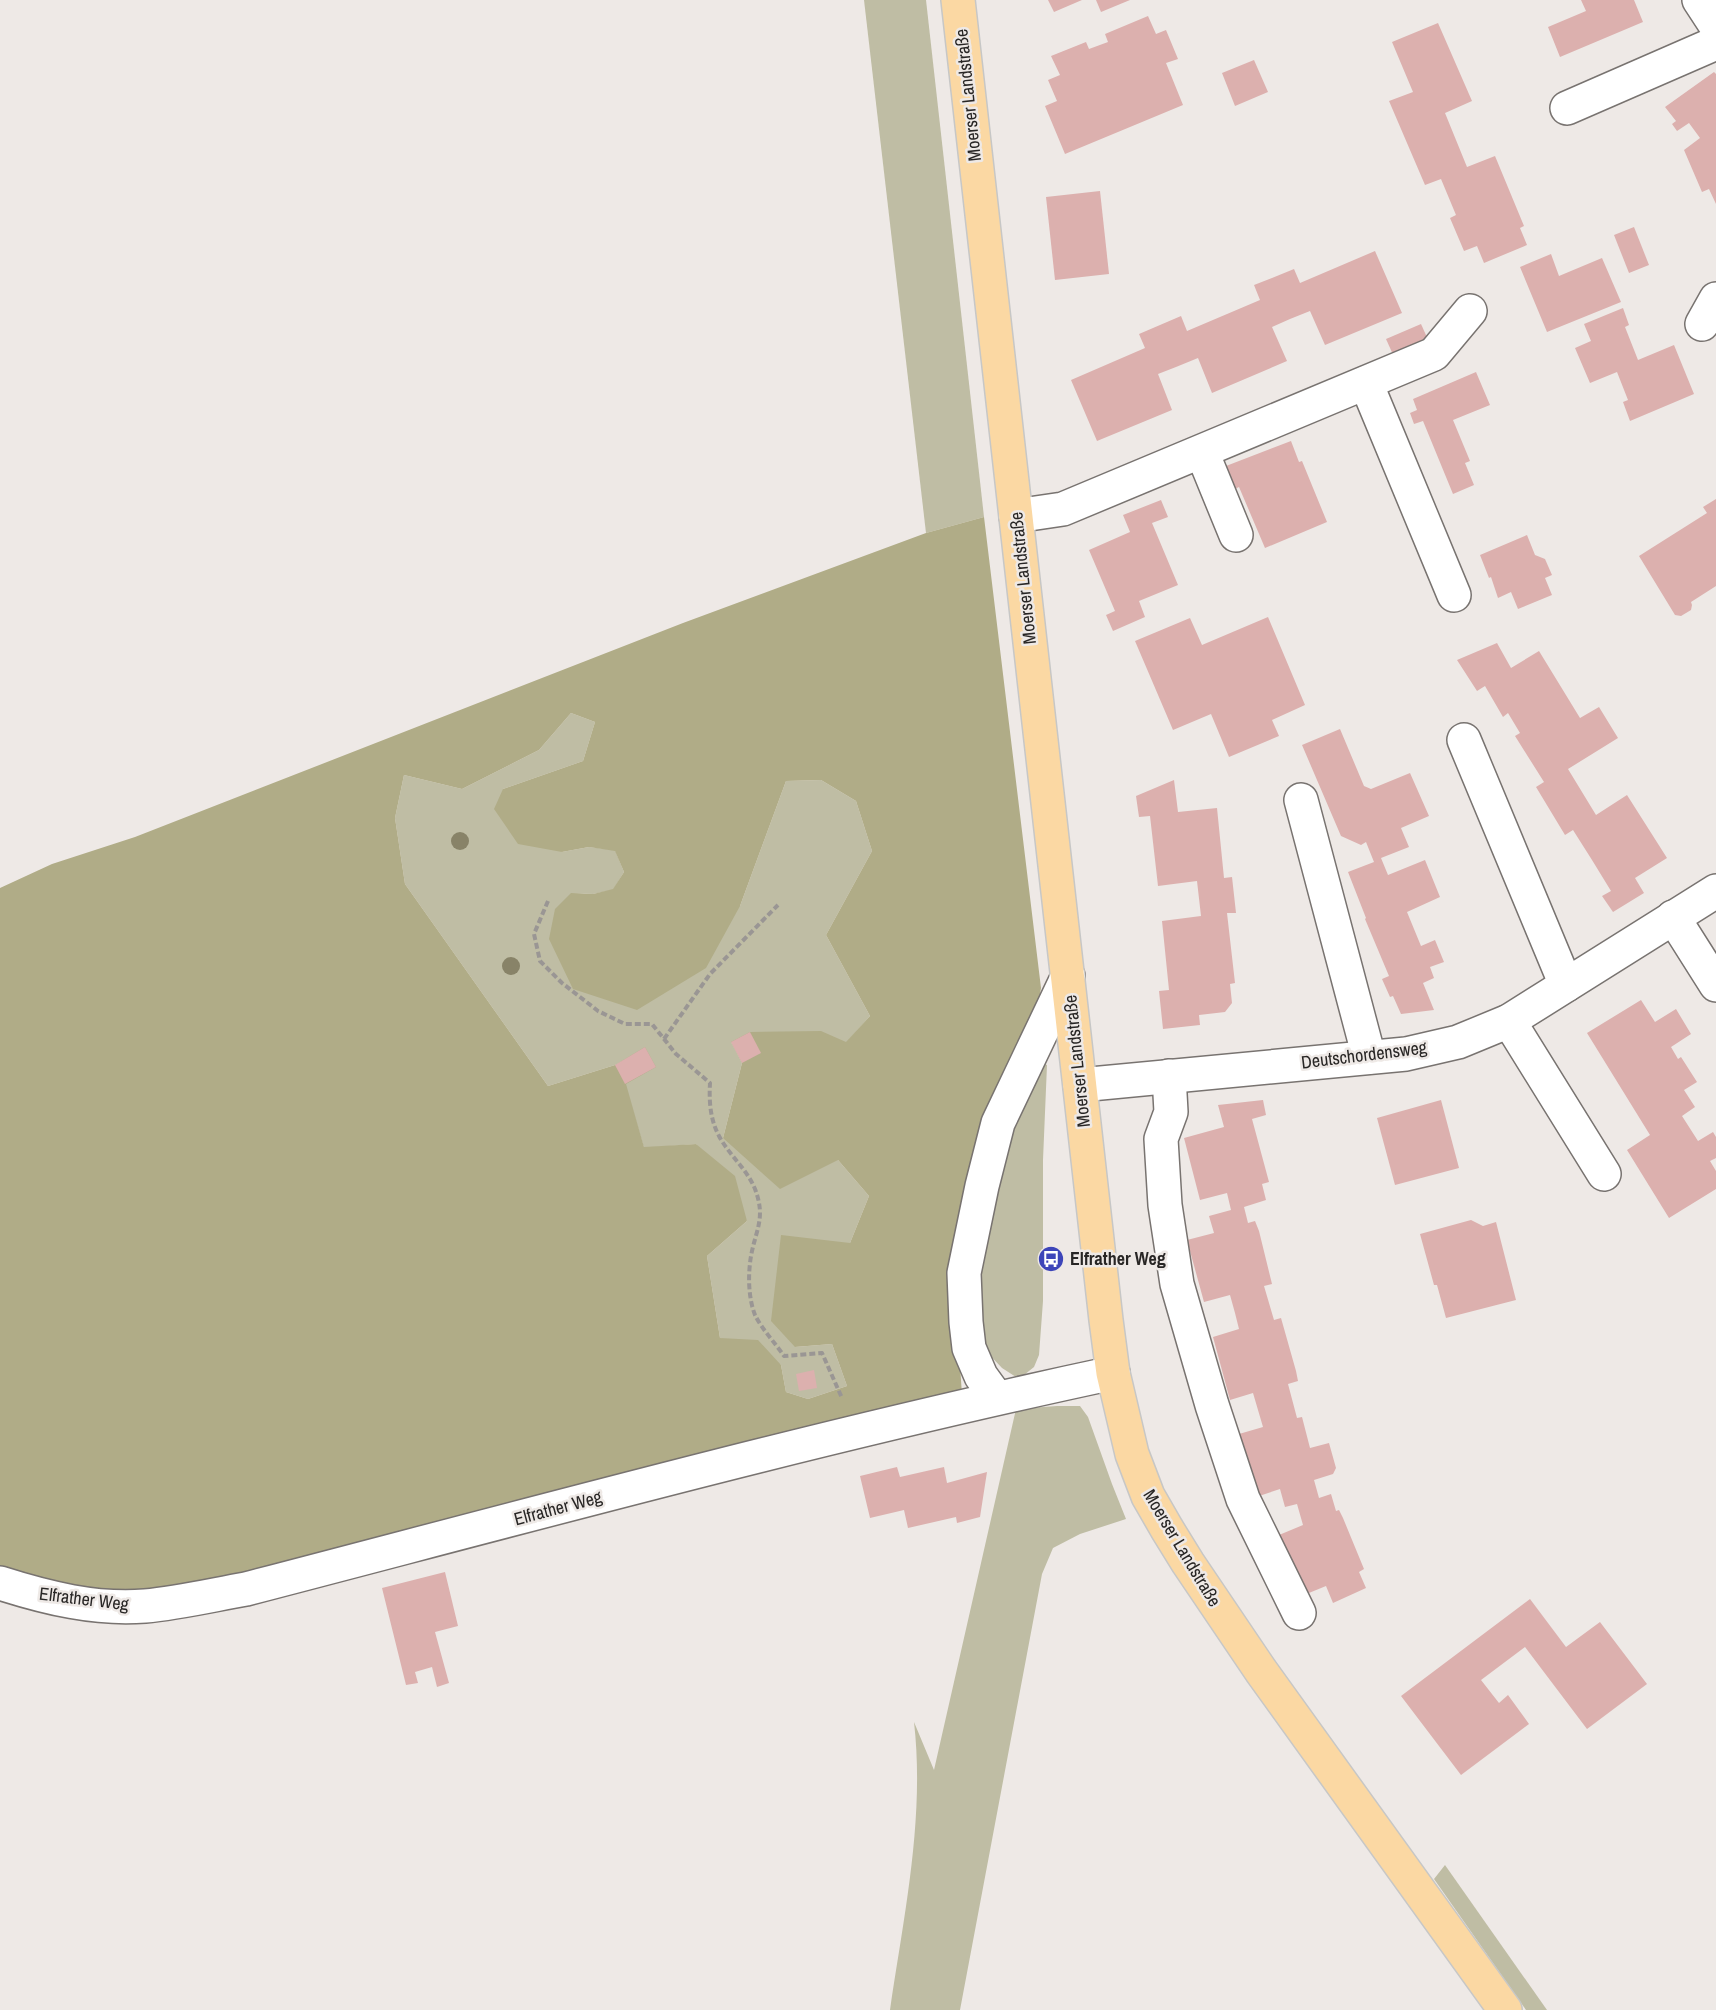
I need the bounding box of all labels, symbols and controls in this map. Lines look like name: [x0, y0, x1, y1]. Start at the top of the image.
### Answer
street label: Moerser Landstraße: [948, 28, 987, 162]
street label: Moerser Landstraße: [1003, 511, 1042, 645]
street label: Moerser Landstraße: [1057, 994, 1096, 1128]
street label: Deutschordensweg: [1300, 1034, 1429, 1075]
bus stop icon: Elfrather Weg: [1036, 1244, 1066, 1274]
place label: Elfrather Weg: [1070, 1246, 1166, 1271]
street label: Elfrather Weg: [511, 1484, 605, 1531]
street label: Moerser Landstraße: [1137, 1484, 1227, 1611]
street label: Elfrather Weg: [38, 1581, 131, 1616]

